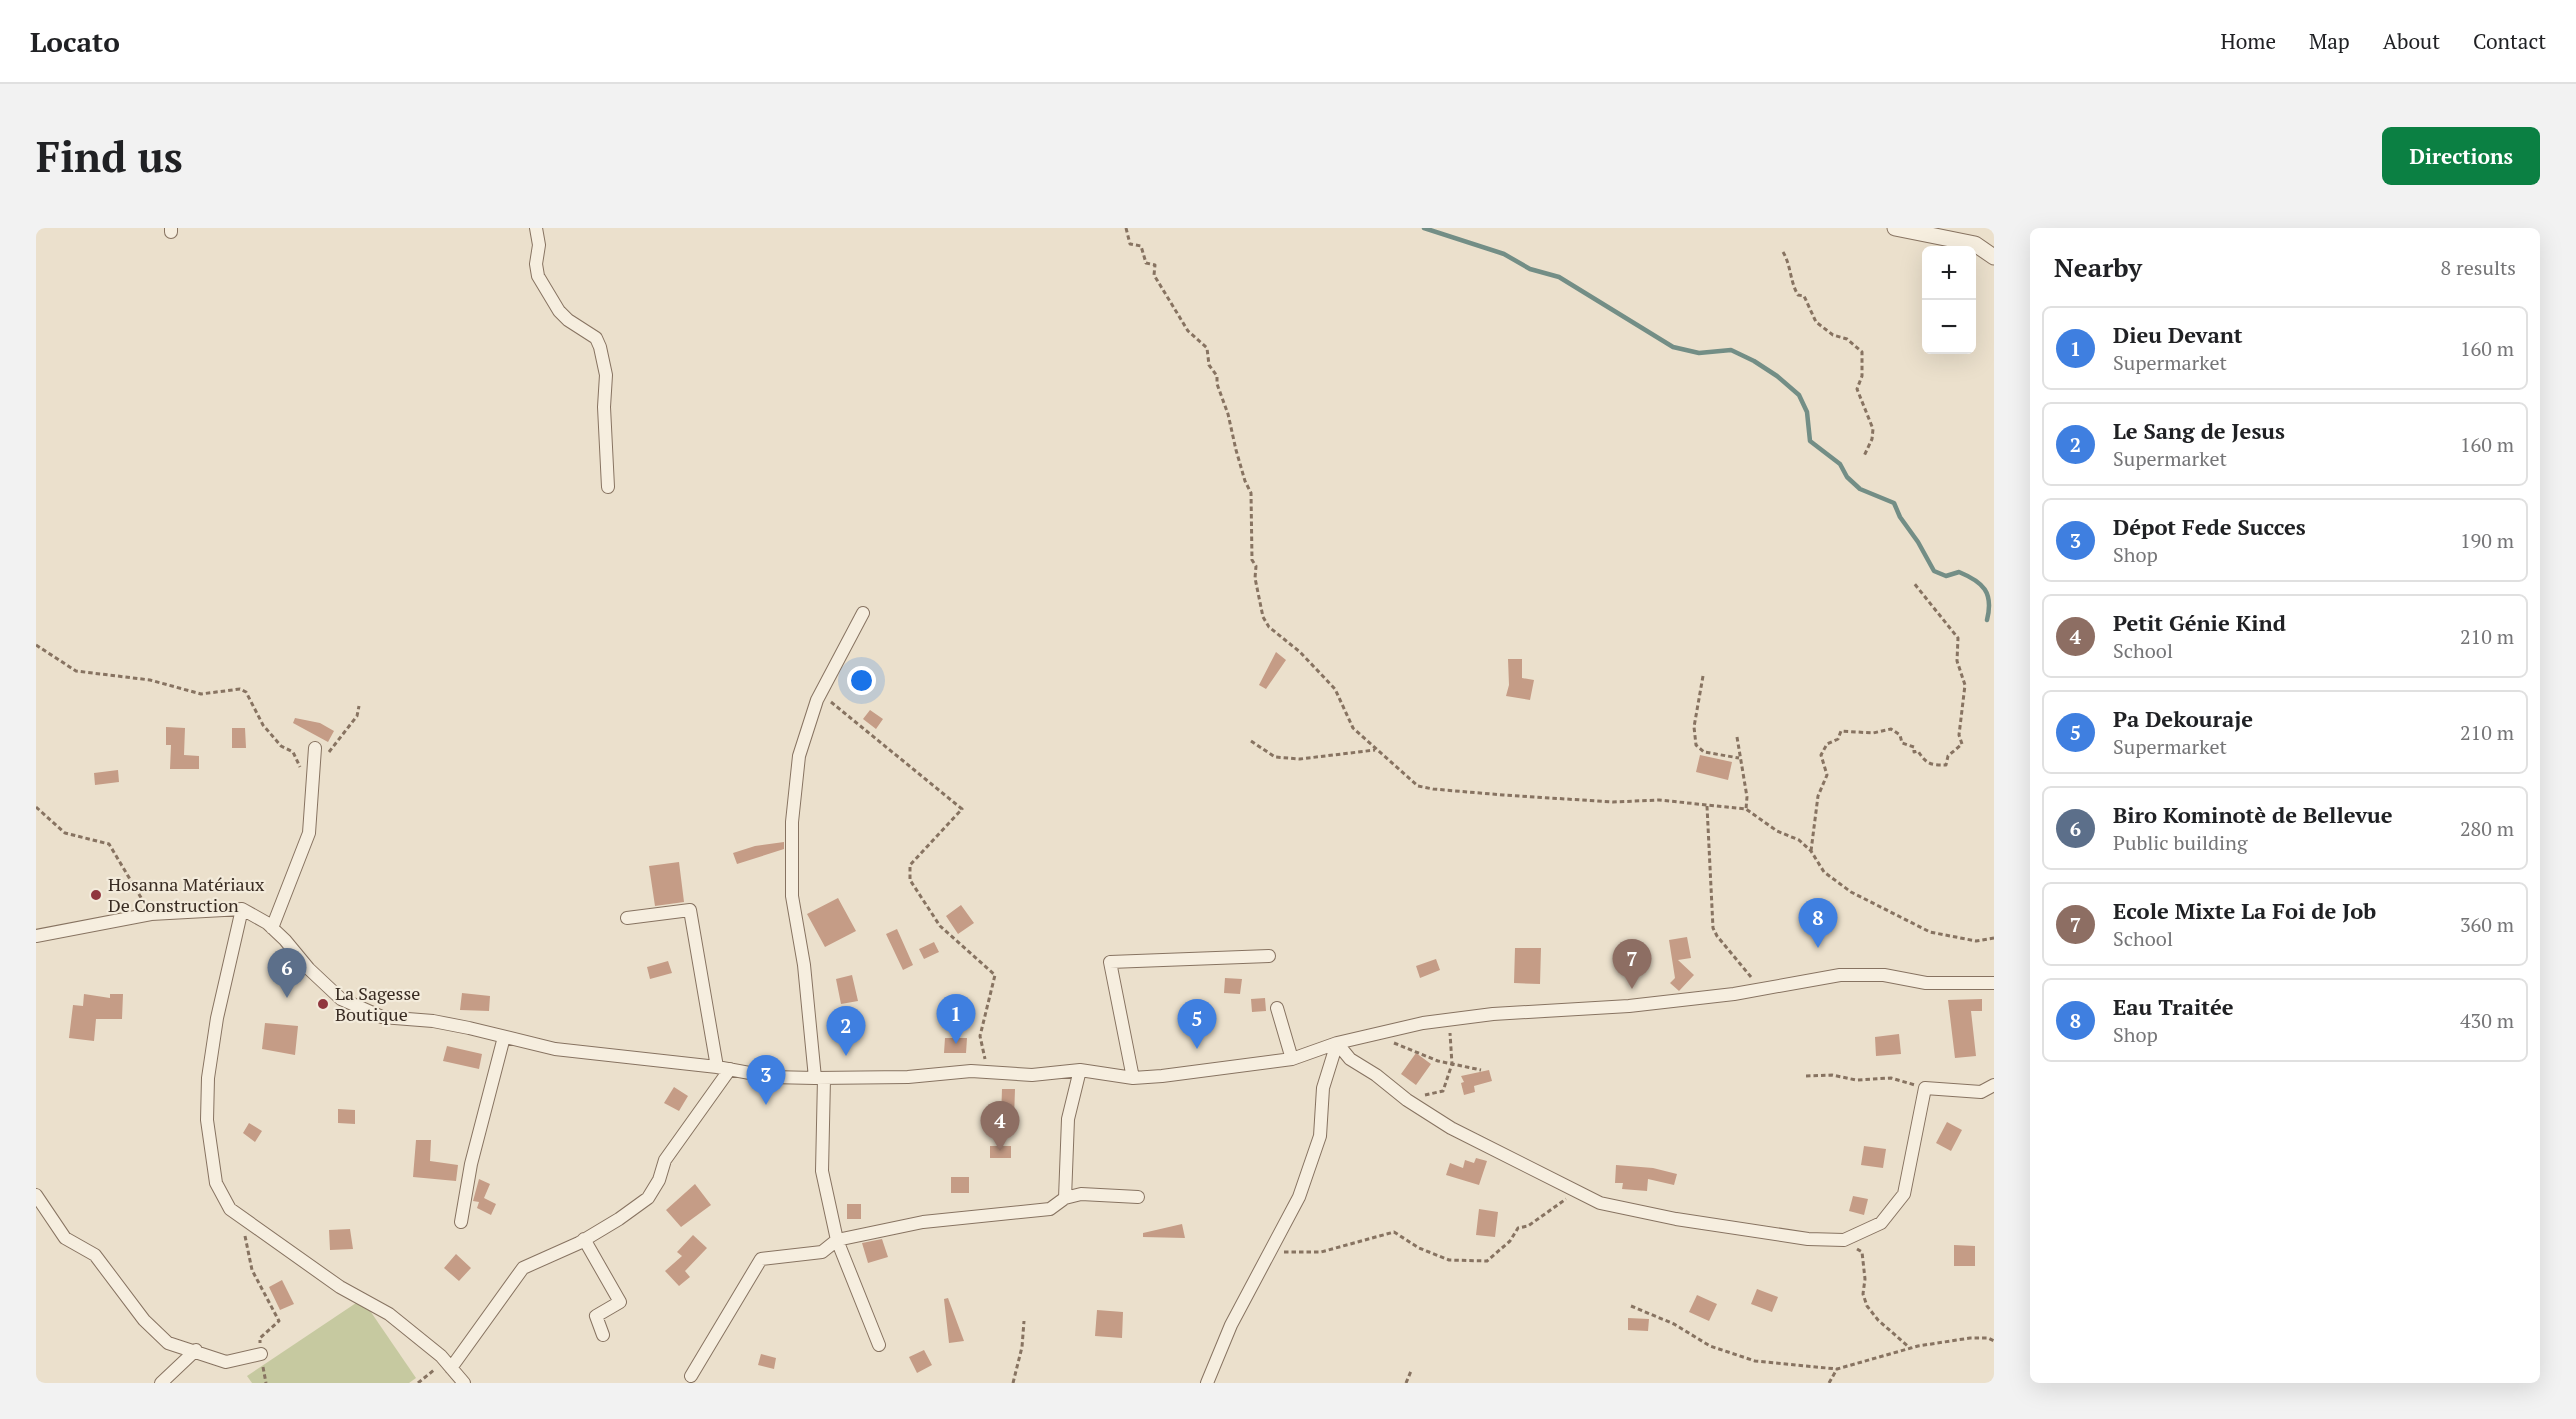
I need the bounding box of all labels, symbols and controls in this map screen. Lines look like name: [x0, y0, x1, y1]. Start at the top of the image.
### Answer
text: Locato: [30, 23, 120, 60]
text: Home: [2220, 27, 2276, 55]
text: Map: [2309, 27, 2350, 55]
text: About: [2383, 27, 2440, 55]
text: Contact: [2473, 27, 2546, 55]
button: Directions: [2382, 127, 2540, 185]
text: Find us: [36, 128, 183, 184]
map controls: [1922, 246, 1976, 354]
button: +: [1922, 246, 1976, 300]
text: Nearby: [2054, 250, 2142, 284]
text: 8 results: [2441, 254, 2516, 281]
button: −: [1922, 300, 1976, 354]
text: Dieu Devant: [2113, 320, 2243, 349]
text: 1: [2070, 335, 2081, 362]
text: 160 m: [2460, 335, 2514, 362]
text: Supermarket: [2113, 349, 2227, 376]
text: Le Sang de Jesus: [2113, 416, 2285, 445]
text: 2: [2070, 431, 2081, 458]
text: 160 m: [2460, 431, 2514, 458]
text: Supermarket: [2113, 445, 2227, 472]
text: Dépot Fede Succes: [2113, 512, 2306, 541]
text: 3: [2070, 527, 2081, 554]
text: 190 m: [2460, 527, 2514, 554]
text: Shop: [2113, 541, 2158, 568]
text: Petit Génie Kind: [2113, 608, 2286, 637]
text: 4: [2070, 623, 2081, 650]
text: 210 m: [2460, 623, 2514, 650]
text: School: [2113, 637, 2173, 664]
your location: [847, 666, 876, 695]
text: Pa Dekouraje: [2113, 704, 2253, 733]
text: 5: [2070, 719, 2081, 746]
text: 210 m: [2460, 719, 2514, 746]
text: Supermarket: [2113, 733, 2227, 760]
text: Biro Kominotè de Bellevue: [2113, 800, 2393, 829]
text: 6: [2070, 815, 2081, 842]
text: 280 m: [2460, 815, 2514, 842]
text: Public building: [2113, 829, 2247, 856]
place label: Hosanna Matériaux De Construction: [108, 872, 265, 917]
marker: Hosanna Matériaux De Construction: [89, 888, 103, 902]
text: Ecole Mixte La Foi de Job: [2113, 896, 2376, 925]
pin: 8: [1798, 898, 1838, 948]
text: 7: [2070, 911, 2081, 938]
text: 360 m: [2460, 911, 2514, 938]
text: School: [2113, 925, 2173, 952]
pin: 7: [1612, 940, 1652, 989]
pin: 6: [268, 948, 306, 998]
place label: La Sagesse Boutique: [335, 981, 420, 1026]
text: Eau Traitée: [2113, 992, 2234, 1021]
pin: 1: [936, 994, 976, 1044]
marker: La Sagesse Boutique: [316, 997, 330, 1011]
pin: 5: [1178, 1000, 1216, 1049]
pin: 2: [826, 1006, 866, 1056]
text: 8: [2070, 1007, 2081, 1034]
text: 430 m: [2460, 1007, 2514, 1034]
text: Shop: [2113, 1021, 2158, 1048]
pin: 3: [746, 1056, 786, 1105]
pin: 4: [980, 1102, 1020, 1151]

